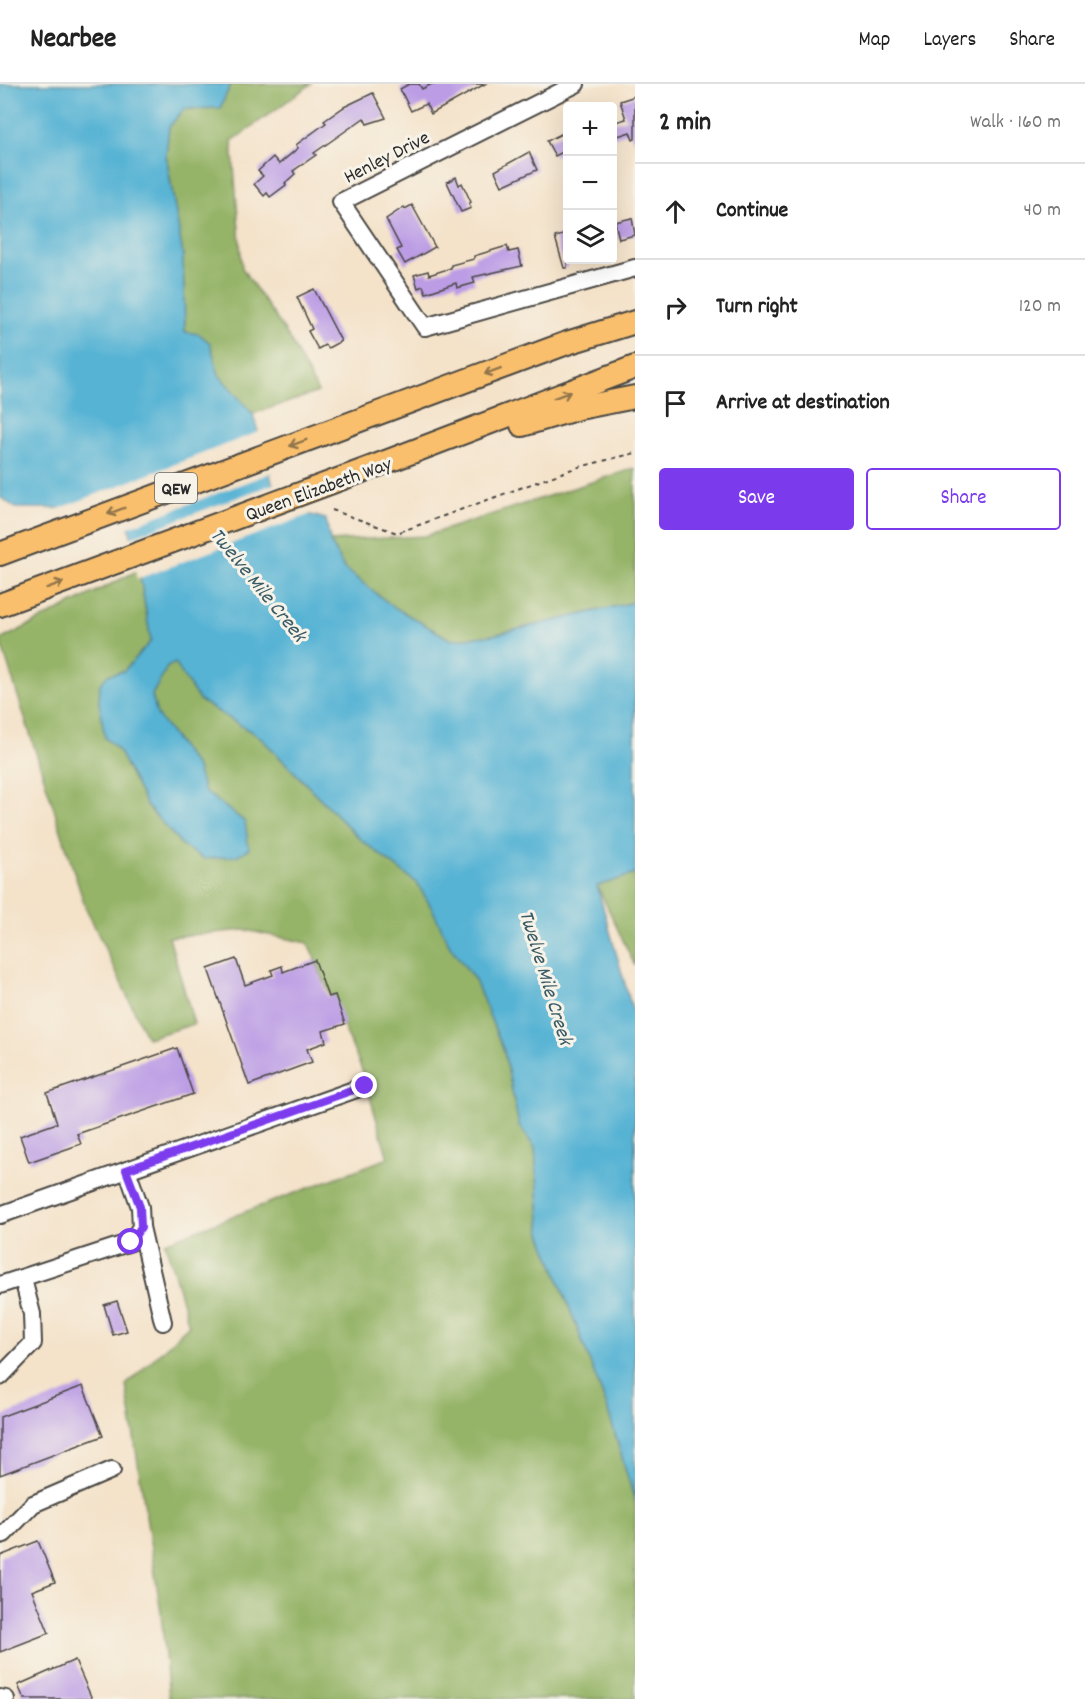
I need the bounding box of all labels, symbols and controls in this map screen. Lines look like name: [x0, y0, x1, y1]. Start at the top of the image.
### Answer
text: Nearbee: [30, 21, 116, 61]
text: Map: [859, 26, 890, 56]
text: Layers: [923, 26, 976, 56]
text: Share: [1009, 26, 1055, 56]
map controls: [563, 102, 617, 264]
button: +: [563, 102, 617, 156]
text: 2 min: [659, 105, 711, 142]
text: Walk · 160 m: [970, 109, 1061, 137]
street label: Henley Drive: [340, 125, 435, 192]
button: −: [563, 156, 617, 210]
icon: ahead: [659, 195, 692, 228]
text: Continue: [716, 196, 788, 227]
text: 40 m: [1023, 197, 1061, 225]
button: layers: [563, 210, 617, 264]
icon: right: [659, 291, 692, 324]
text: Turn right: [716, 292, 798, 323]
text: 120 m: [1019, 293, 1061, 321]
one-way arrow: [484, 366, 502, 377]
icon: arrive: [659, 387, 692, 420]
text: Arrive at destination: [716, 388, 890, 419]
one-way arrow: [553, 389, 571, 400]
one-way arrow: [289, 438, 308, 449]
street label: Queen Elizabeth Way: [242, 451, 397, 530]
button: Save: [659, 468, 854, 530]
button: Share: [866, 468, 1061, 530]
road number: QEW: [155, 473, 197, 503]
one-way arrow: [107, 506, 125, 517]
water label: Twelve Mile Creek: [201, 522, 314, 651]
one-way arrow: [45, 579, 64, 590]
water label: Twelve Mile Creek: [509, 907, 580, 1051]
route end: [351, 1072, 377, 1098]
route start: [117, 1228, 143, 1254]

